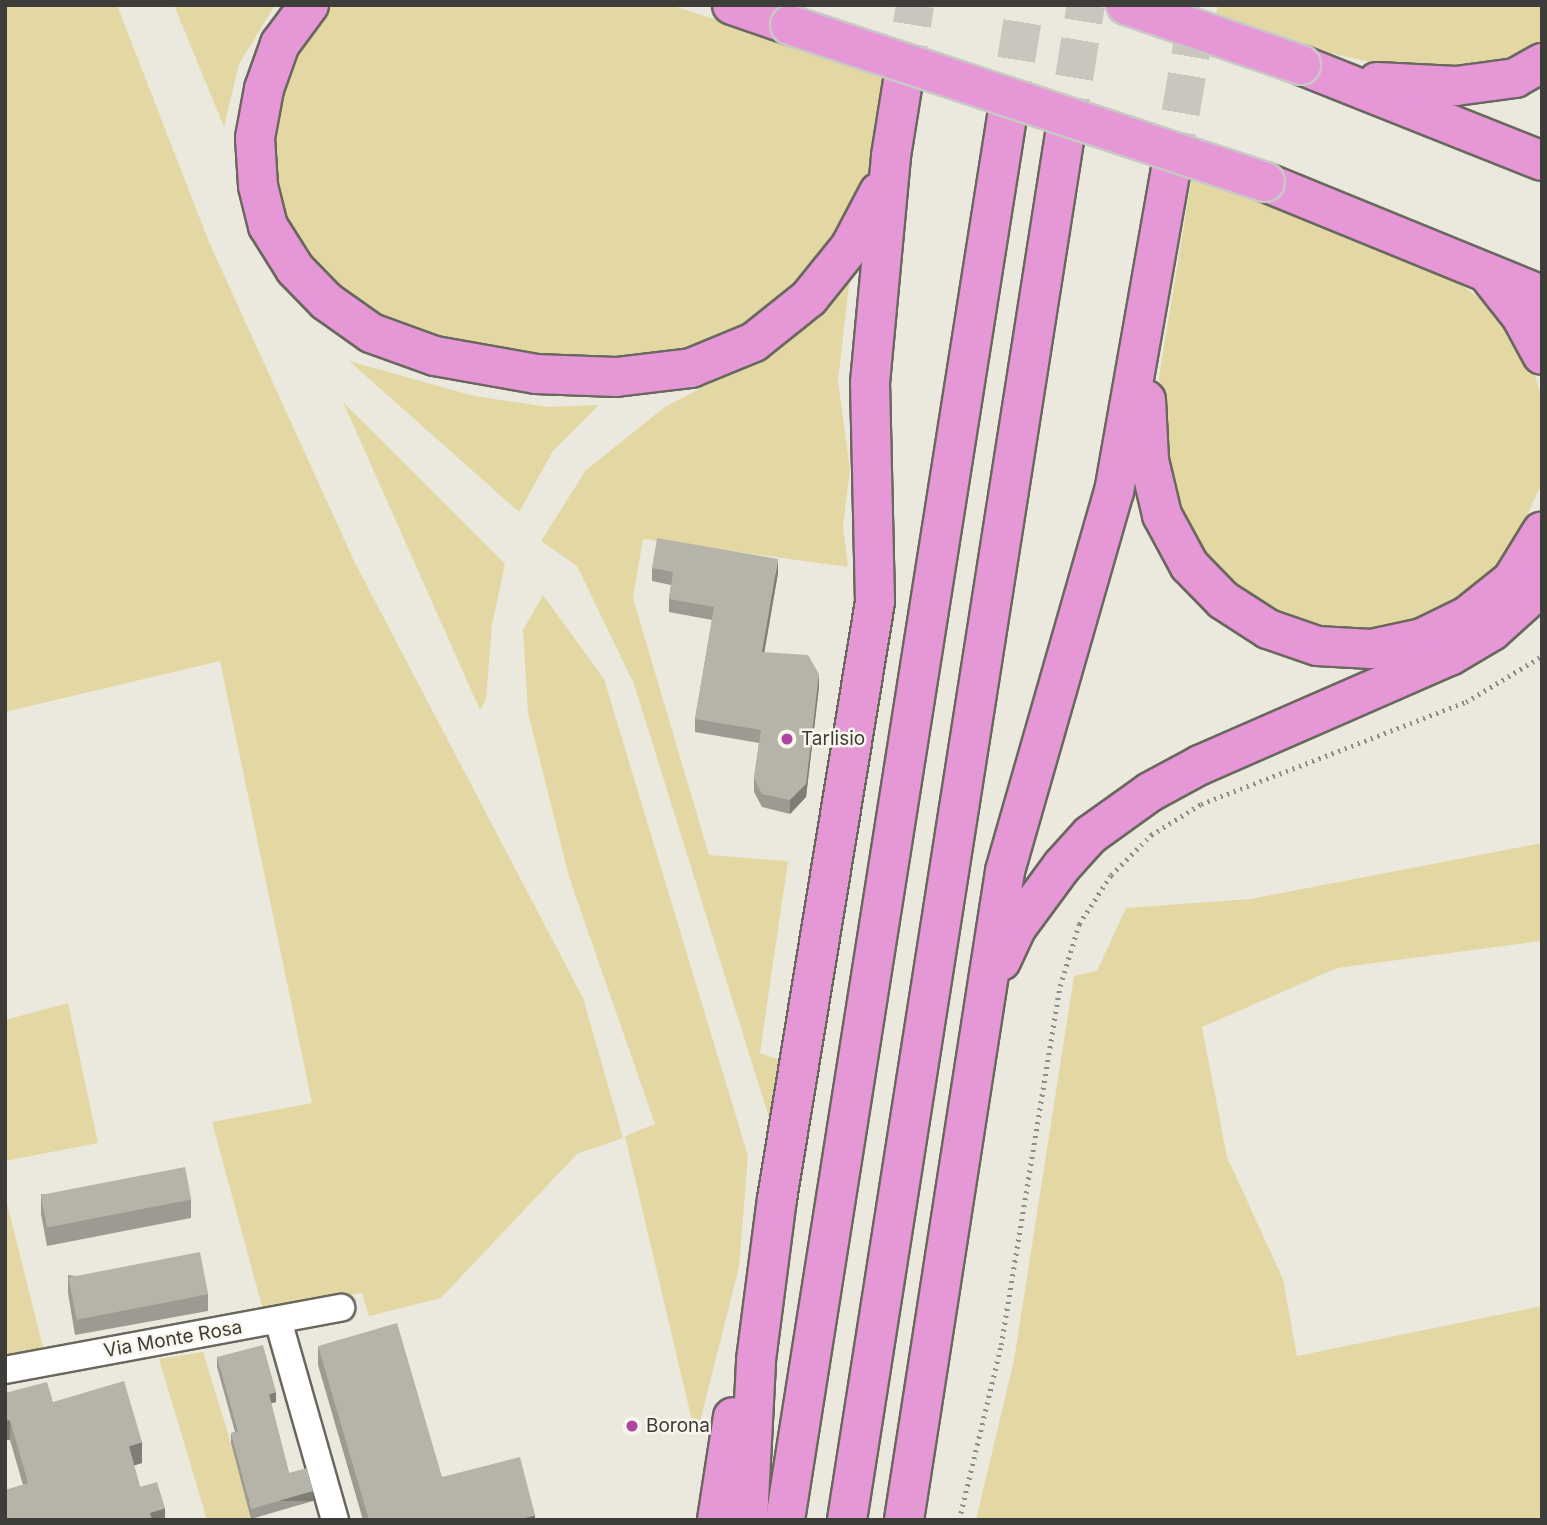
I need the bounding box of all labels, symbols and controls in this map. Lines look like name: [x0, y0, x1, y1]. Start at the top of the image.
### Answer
place label: Tarlisio: [801, 728, 865, 750]
marker: Tarlisio: [779, 731, 795, 747]
street label: Via Monte Rosa: [102, 1316, 244, 1362]
place label: Borona: [646, 1415, 710, 1437]
marker: Borona: [624, 1418, 640, 1434]

